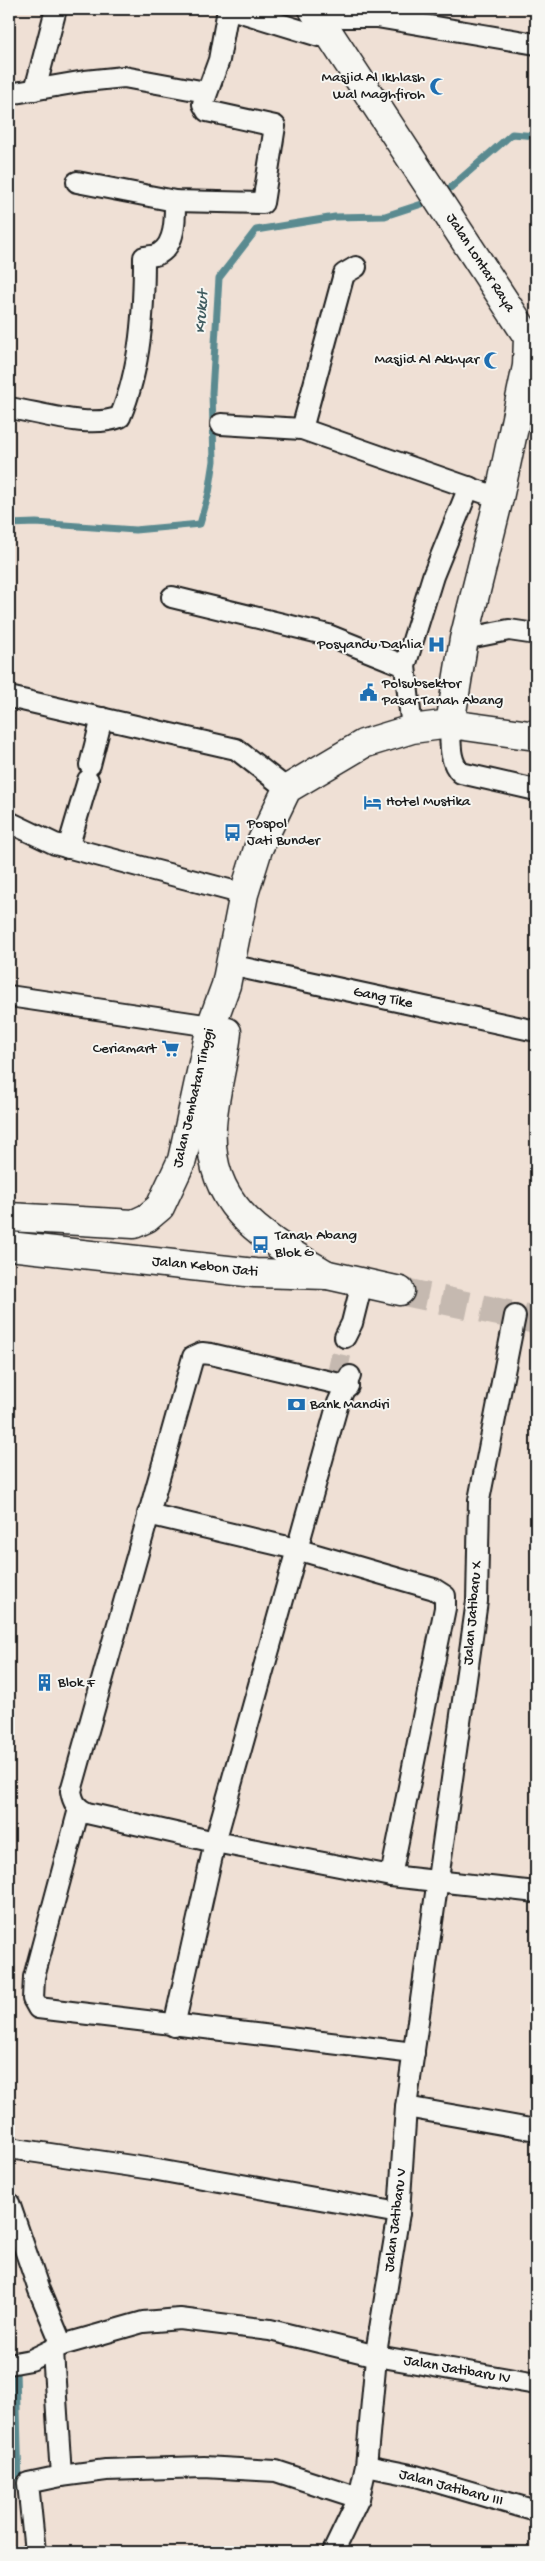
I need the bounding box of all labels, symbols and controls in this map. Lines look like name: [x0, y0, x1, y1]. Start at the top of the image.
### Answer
place label: Masjid Al Ikhlash Wal Maghfiroh: [322, 69, 425, 104]
mosque icon: Masjid Al Ikhlash Wal Maghfiroh: [429, 77, 449, 97]
street label: Jalan Lontar Raya: [441, 210, 519, 316]
water label: Krukut: [192, 287, 214, 334]
mosque icon: Masjid Al Akhyar: [483, 350, 503, 370]
place label: Masjid Al Akhyar: [374, 351, 481, 369]
hospital icon: Posyandu Dahlia: [426, 635, 446, 655]
place label: Posyandu Dahlia: [316, 636, 423, 654]
place label: Polsubsektor Pasar Tanah Abang: [381, 675, 503, 710]
public building icon: Polsubsektor Pasar Tanah Abang: [358, 683, 378, 703]
hotel icon: Hotel Mustika: [362, 792, 382, 812]
place label: Hotel Mustika: [386, 793, 471, 811]
place label: Pospol Jati Bunder: [246, 815, 322, 850]
bus stop icon: Pospol Jati Bunder: [223, 823, 243, 843]
street label: Gang Tike: [352, 983, 415, 1013]
street label: Jalan Jembatan Tinggi: [169, 1026, 219, 1170]
supermarket icon: Ceriamart: [160, 1039, 180, 1059]
place label: Ceriamart: [93, 1040, 158, 1058]
place label: Tanah Abang Blok G: [274, 1227, 357, 1262]
bus stop icon: Tanah Abang Blok G: [251, 1235, 271, 1255]
street label: Jalan Kebon Jati: [151, 1252, 259, 1282]
bank icon: Bank Mandiri: [286, 1395, 306, 1415]
place label: Bank Mandiri: [309, 1396, 390, 1414]
street label: Jalan Jatibaru X: [459, 1559, 487, 1666]
building icon: Blok F: [34, 1673, 54, 1693]
place label: Blok F: [57, 1674, 96, 1692]
street label: Jalan Jatibaru V: [381, 2167, 411, 2273]
street label: Jalan Jatibaru IV: [402, 2352, 512, 2388]
street label: Jalan Jatibaru III: [397, 2465, 505, 2511]

